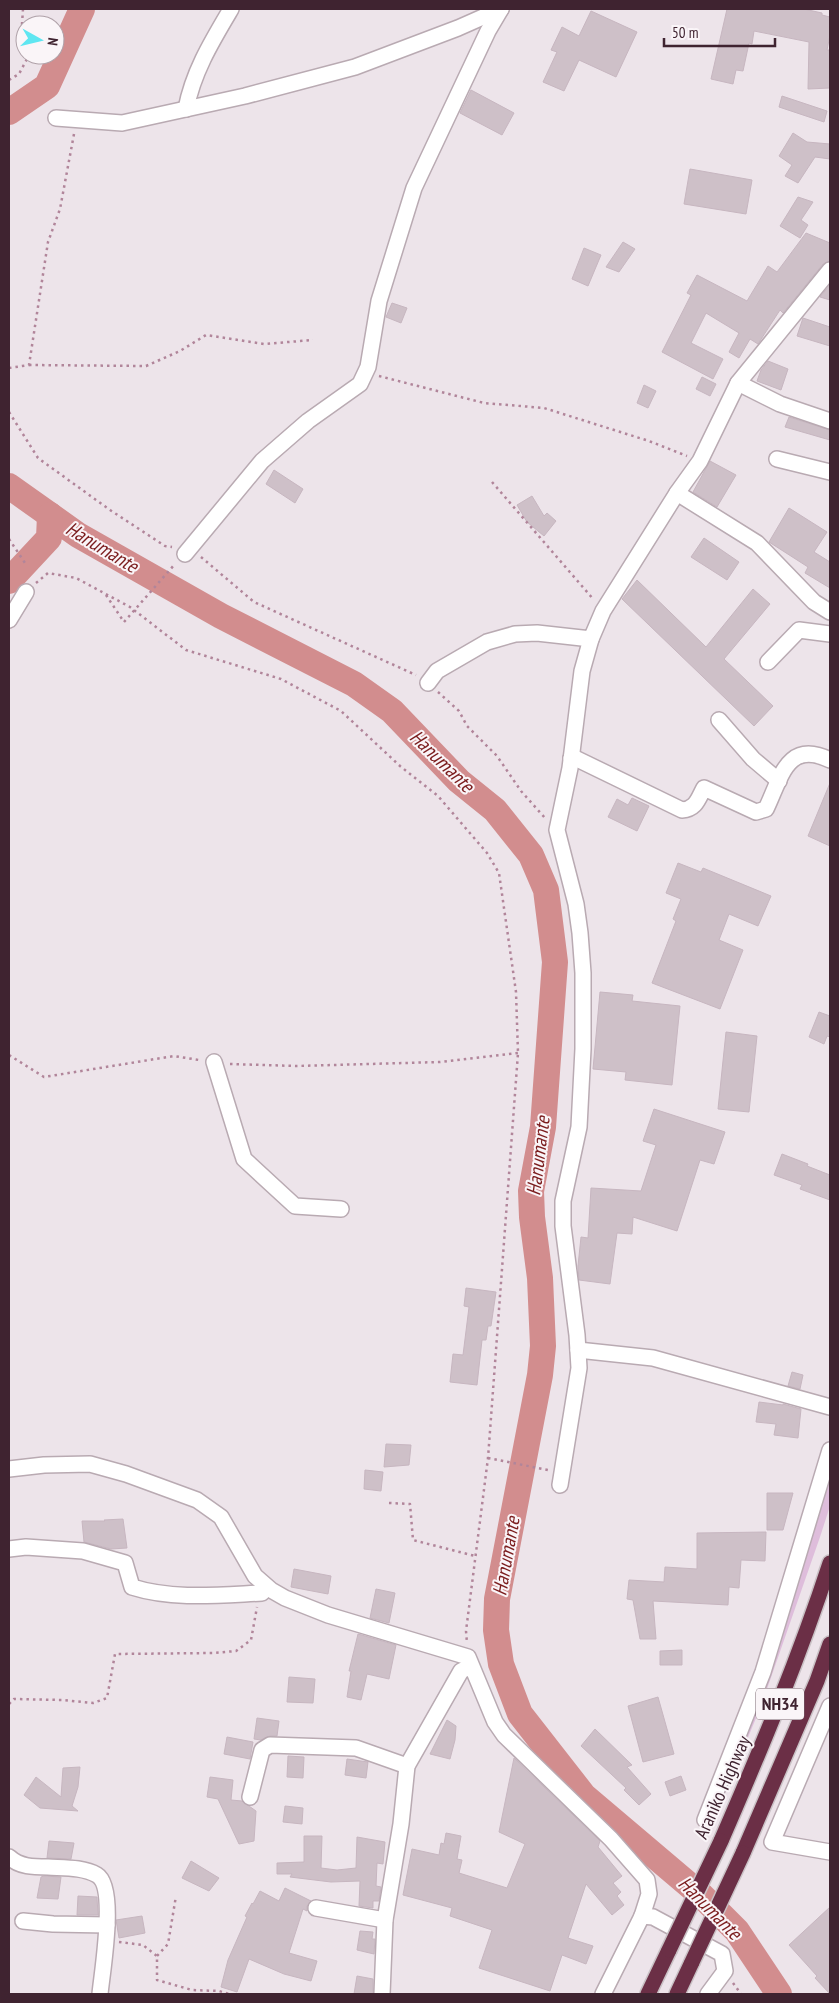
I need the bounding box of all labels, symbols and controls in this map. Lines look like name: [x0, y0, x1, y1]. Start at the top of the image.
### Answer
north arrow: [15, 15, 65, 65]
scale bar: [664, 15, 775, 47]
text: 50 m: [672, 23, 698, 42]
text: N: [43, 37, 62, 47]
water label: Hanumante: [61, 515, 144, 580]
water label: Hanumante: [404, 724, 481, 799]
water label: Hanumante: [520, 1113, 556, 1197]
water label: Hanumante: [486, 1513, 526, 1597]
road number: NH34: [756, 1688, 804, 1720]
street label: Araniko Highway: [689, 1731, 756, 1842]
water label: Hanumante: [673, 1871, 749, 1947]

